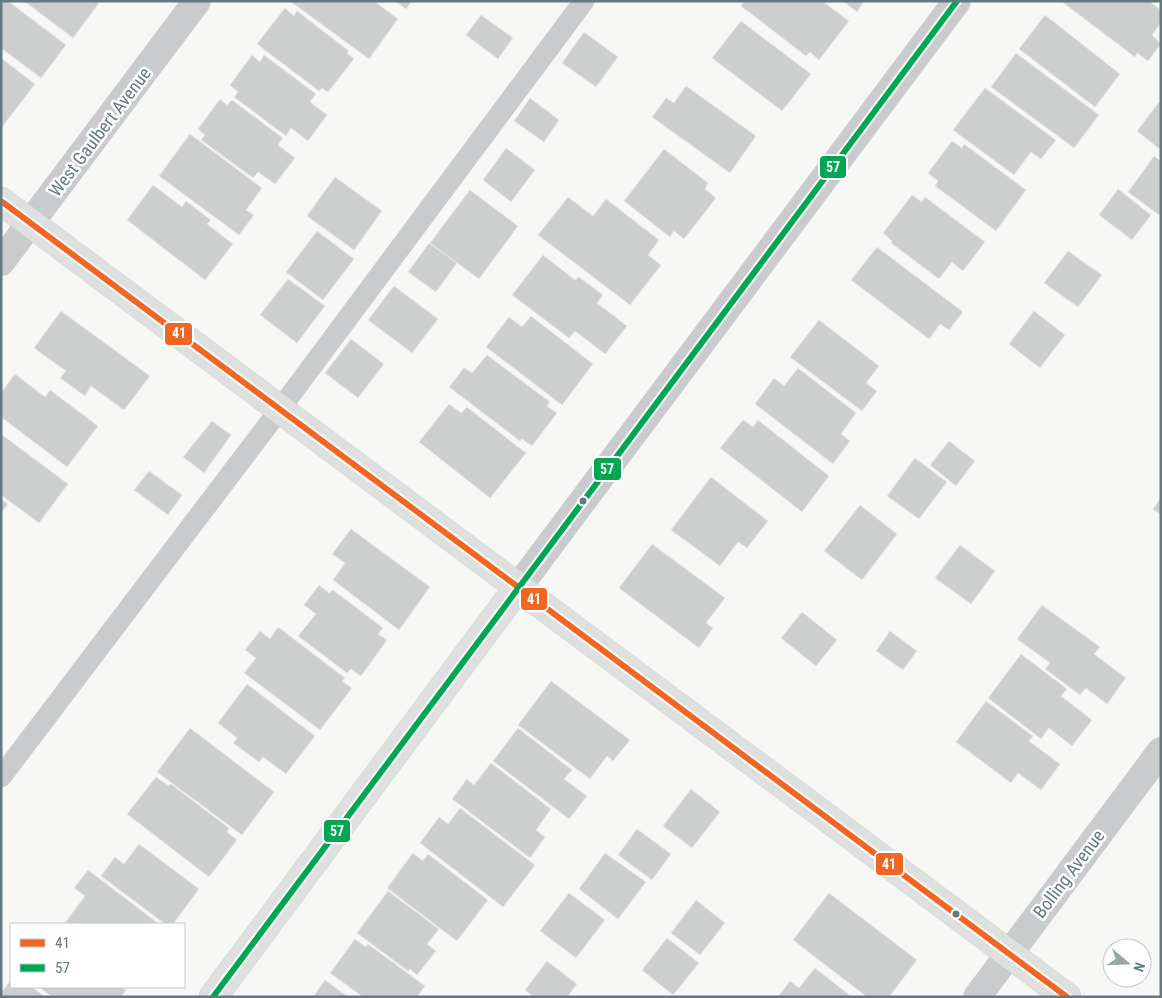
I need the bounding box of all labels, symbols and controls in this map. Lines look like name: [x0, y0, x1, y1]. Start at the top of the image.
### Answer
street label: West Gaulbert Avenue: [44, 63, 155, 200]
line badge: 57: [819, 155, 847, 179]
text: 57: [826, 159, 840, 175]
line badge: 41: [164, 322, 193, 346]
text: 41: [172, 325, 186, 341]
line badge: 57: [593, 457, 622, 481]
text: 57: [600, 461, 614, 477]
unlabelled marker: [578, 496, 588, 506]
line badge: 41: [520, 587, 548, 611]
text: 41: [527, 591, 541, 607]
line badge: 57: [323, 819, 351, 843]
text: 57: [330, 823, 344, 839]
street label: Bolling Avenue: [1029, 826, 1109, 922]
line badge: 41: [875, 852, 904, 876]
text: 41: [882, 856, 896, 872]
unlabelled marker: [951, 909, 961, 919]
legend: [10, 923, 185, 988]
text: 41: [55, 934, 70, 952]
north arrow: [1102, 938, 1152, 988]
text: 57: [55, 959, 70, 977]
text: N: [1130, 961, 1148, 974]

